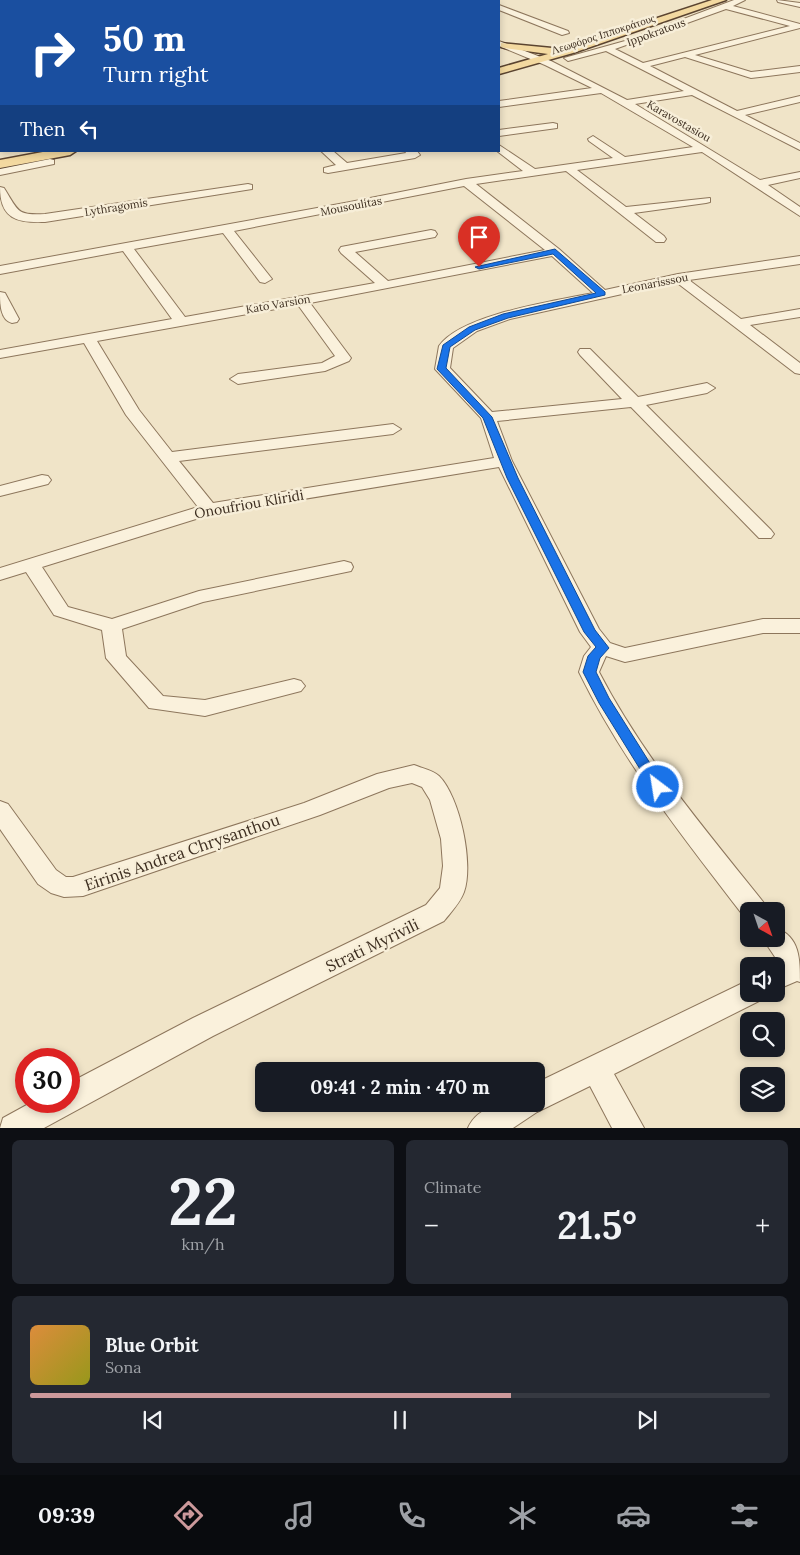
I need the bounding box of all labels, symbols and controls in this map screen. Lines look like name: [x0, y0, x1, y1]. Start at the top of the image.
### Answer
street label: Λεωφόρος Ιπποκράτους: [549, 10, 657, 57]
street label: Ippokratous: [625, 15, 687, 49]
text: 50 m: [103, 16, 186, 61]
icon: right: [20, 20, 85, 85]
text: Turn right: [103, 60, 208, 88]
street label: Karavostasiou: [645, 97, 714, 145]
icon: left: [75, 115, 103, 143]
text: Then: [20, 117, 65, 141]
street label: Mousoulitas: [319, 193, 383, 219]
street label: Lythragomis: [83, 195, 149, 219]
pin: [458, 216, 500, 267]
icon: arrive: [465, 223, 493, 251]
street label: Leonarisssou: [621, 270, 690, 296]
street label: Kato Varsion: [245, 291, 312, 317]
street label: Onoufriou Kliridi: [193, 486, 305, 522]
position arrow: [631, 760, 683, 812]
street label: Eirinis Andrea Chrysanthou: [82, 809, 283, 895]
north arrow: [740, 902, 785, 948]
map controls: [740, 902, 785, 1112]
street label: Strati Myrivili: [322, 914, 422, 976]
button: sound: [740, 957, 785, 1002]
button: search: [740, 1012, 785, 1057]
speed limit sign: 30: [15, 1048, 80, 1113]
button: layers: [740, 1067, 785, 1112]
text: 09:41 · 2 min · 470 m: [310, 1075, 490, 1099]
text: 22: [168, 1160, 238, 1243]
text: Climate: [424, 1177, 481, 1197]
text: 21.5°: [557, 1201, 637, 1249]
text: −: [424, 1208, 439, 1244]
text: +: [755, 1208, 770, 1244]
text: km/h: [181, 1234, 225, 1254]
text: Blue Orbit: [105, 1333, 199, 1357]
text: Sona: [105, 1357, 141, 1377]
icon: previous: [139, 1406, 167, 1434]
icon: pause: [386, 1406, 414, 1434]
icon: next: [633, 1406, 661, 1434]
icon: directions: [171, 1498, 206, 1533]
icon: music: [282, 1498, 317, 1533]
icon: phone: [394, 1498, 429, 1533]
icon: climate: [505, 1498, 540, 1533]
icon: car: [616, 1498, 651, 1533]
icon: filters: [727, 1498, 762, 1533]
text: 09:39: [38, 1501, 95, 1529]

